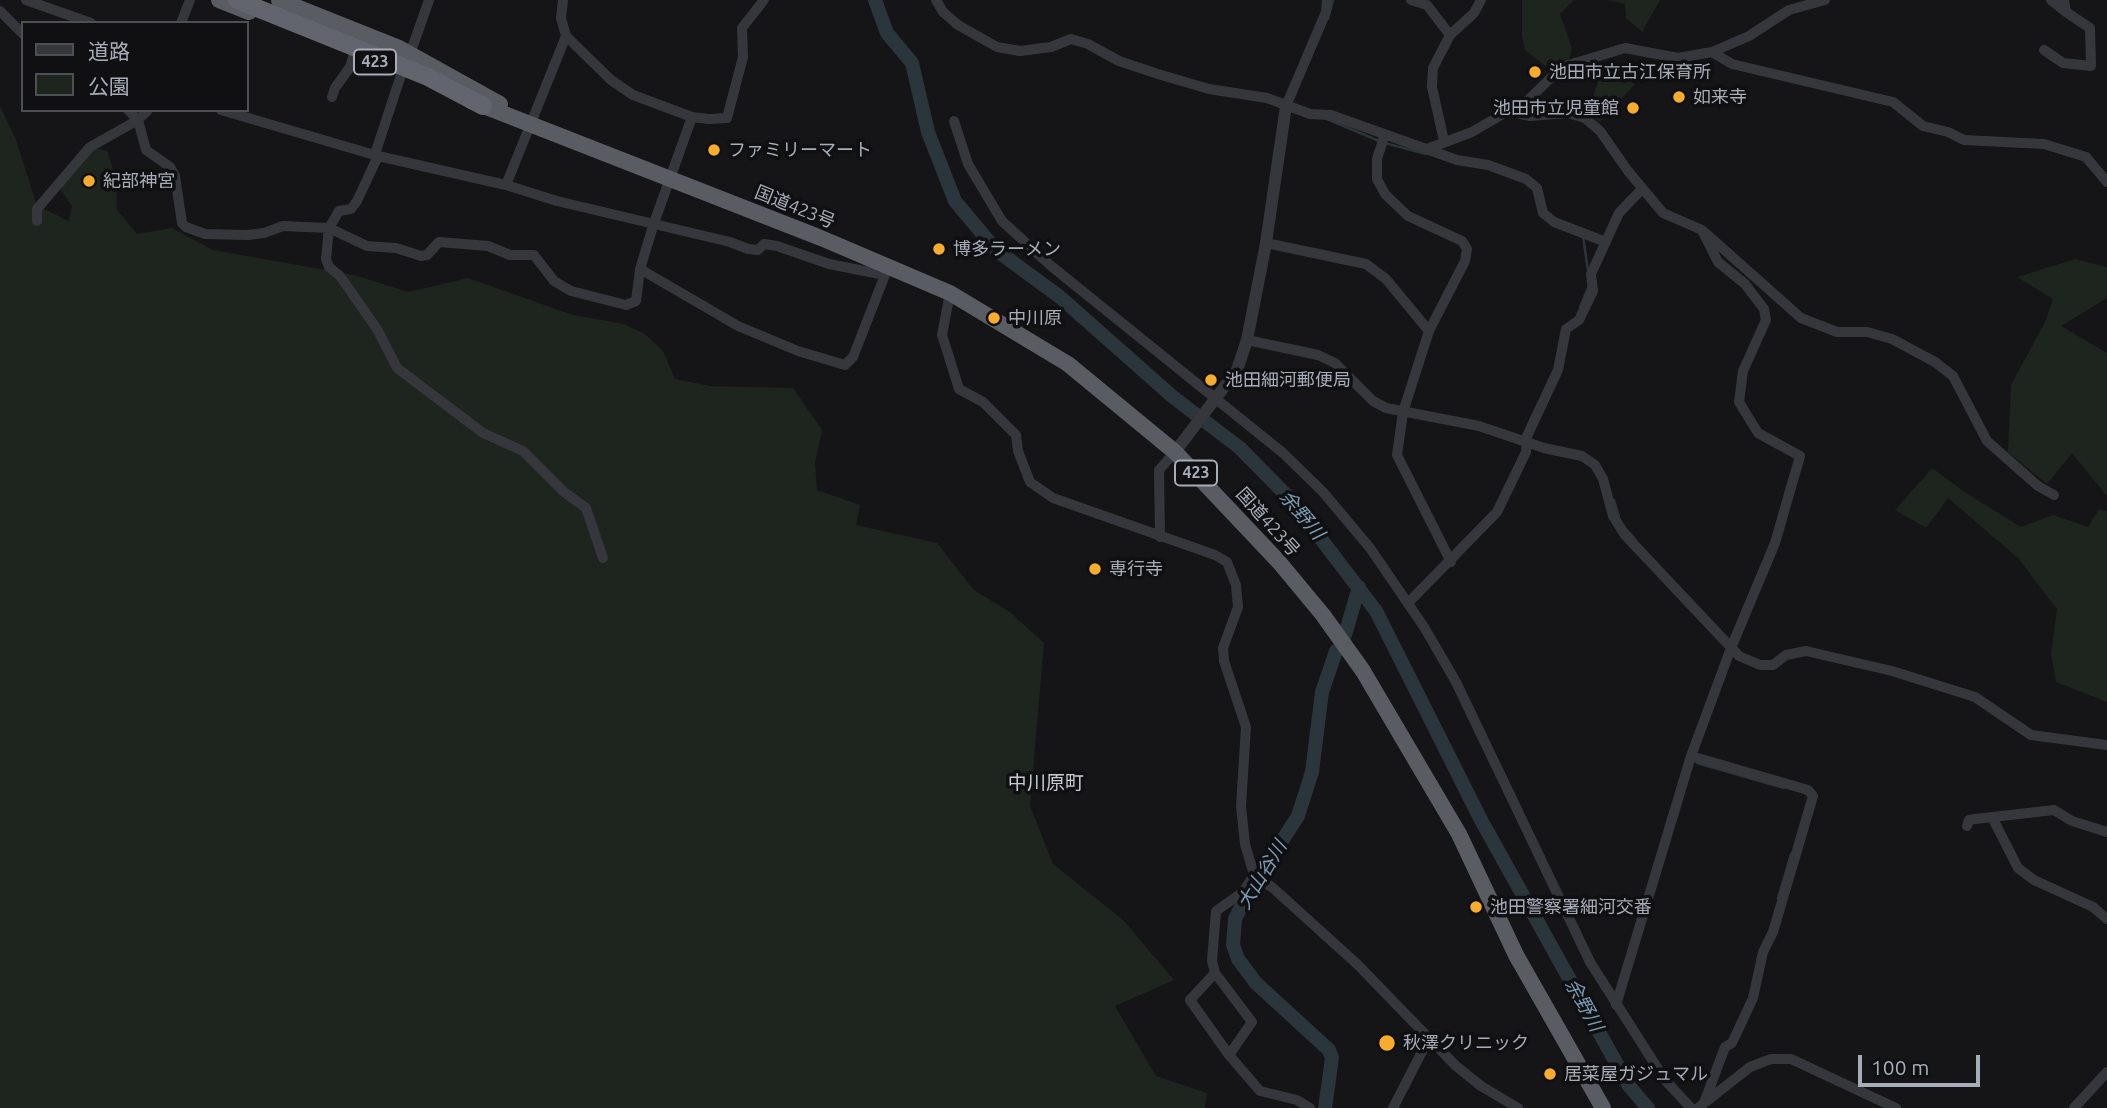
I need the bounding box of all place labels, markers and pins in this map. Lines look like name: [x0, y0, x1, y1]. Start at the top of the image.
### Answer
place label: 池田市立古江保育所: [1549, 61, 1711, 83]
marker: 池田市立古江保育所: [1527, 64, 1543, 80]
place label: 如来寺: [1693, 86, 1747, 108]
marker: 如来寺: [1671, 89, 1687, 105]
place label: 池田市立児童館: [1493, 97, 1619, 119]
marker: 池田市立児童館: [1625, 100, 1641, 116]
place label: ファミリーマート: [728, 139, 872, 161]
marker: ファミリーマート: [706, 142, 722, 158]
place label: 紀部神宮: [103, 170, 175, 192]
marker: 紀部神宮: [81, 173, 97, 189]
place label: 博多ラーメン: [953, 238, 1061, 260]
marker: 博多ラーメン: [931, 241, 947, 257]
place label: 中川原: [1008, 307, 1062, 329]
marker: 中川原: [986, 310, 1002, 326]
place label: 池田細河郵便局: [1225, 369, 1351, 391]
marker: 池田細河郵便局: [1203, 372, 1219, 388]
place label: 専行寺: [1109, 558, 1163, 580]
marker: 専行寺: [1087, 561, 1103, 577]
place label: 池田警察署細河交番: [1490, 896, 1652, 918]
marker: 池田警察署細河交番: [1468, 899, 1484, 915]
place label: 秋澤クリニック: [1403, 1032, 1529, 1054]
marker: 秋澤クリニック: [1377, 1033, 1397, 1053]
place label: 居菜屋ガジュマル: [1564, 1063, 1708, 1085]
marker: 居菜屋ガジュマル: [1542, 1066, 1558, 1082]

